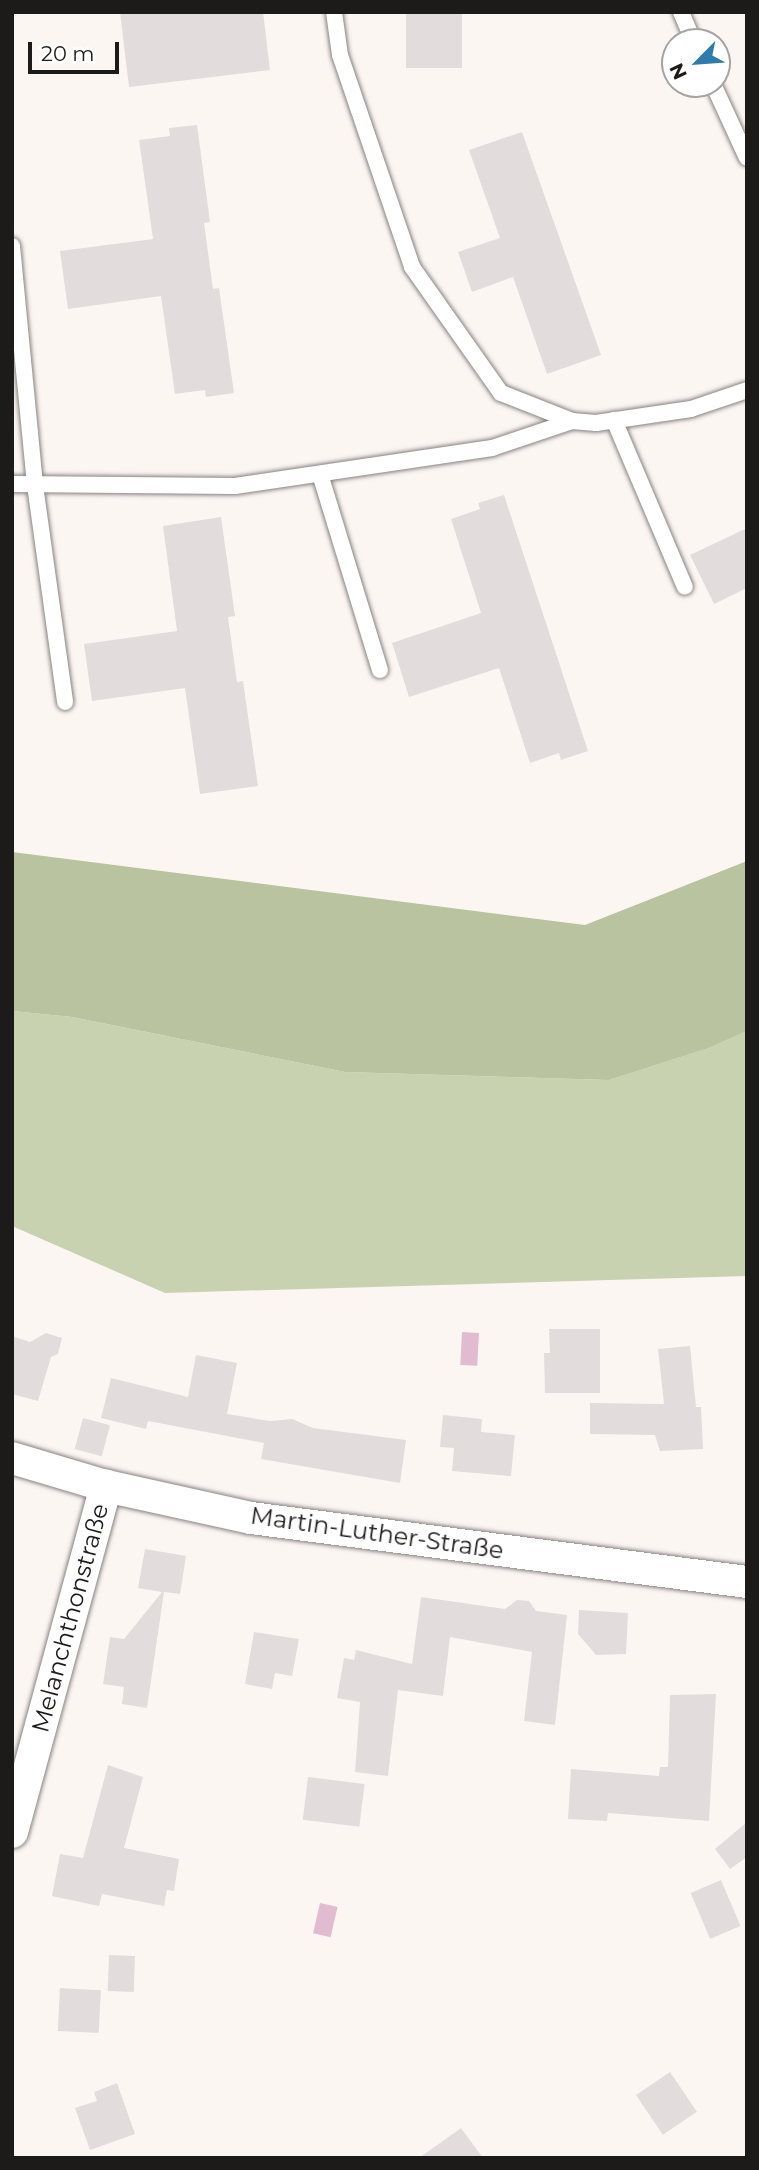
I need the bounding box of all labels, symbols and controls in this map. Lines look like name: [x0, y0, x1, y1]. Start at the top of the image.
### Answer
scale bar: [32, 28, 122, 72]
north arrow: [661, 28, 731, 98]
text: 20 m: [41, 41, 95, 66]
text: N: [665, 59, 692, 83]
street label: Melanchthonstraße: [26, 1500, 114, 1736]
street label: Martin-Luther-Straße: [249, 1501, 505, 1565]

